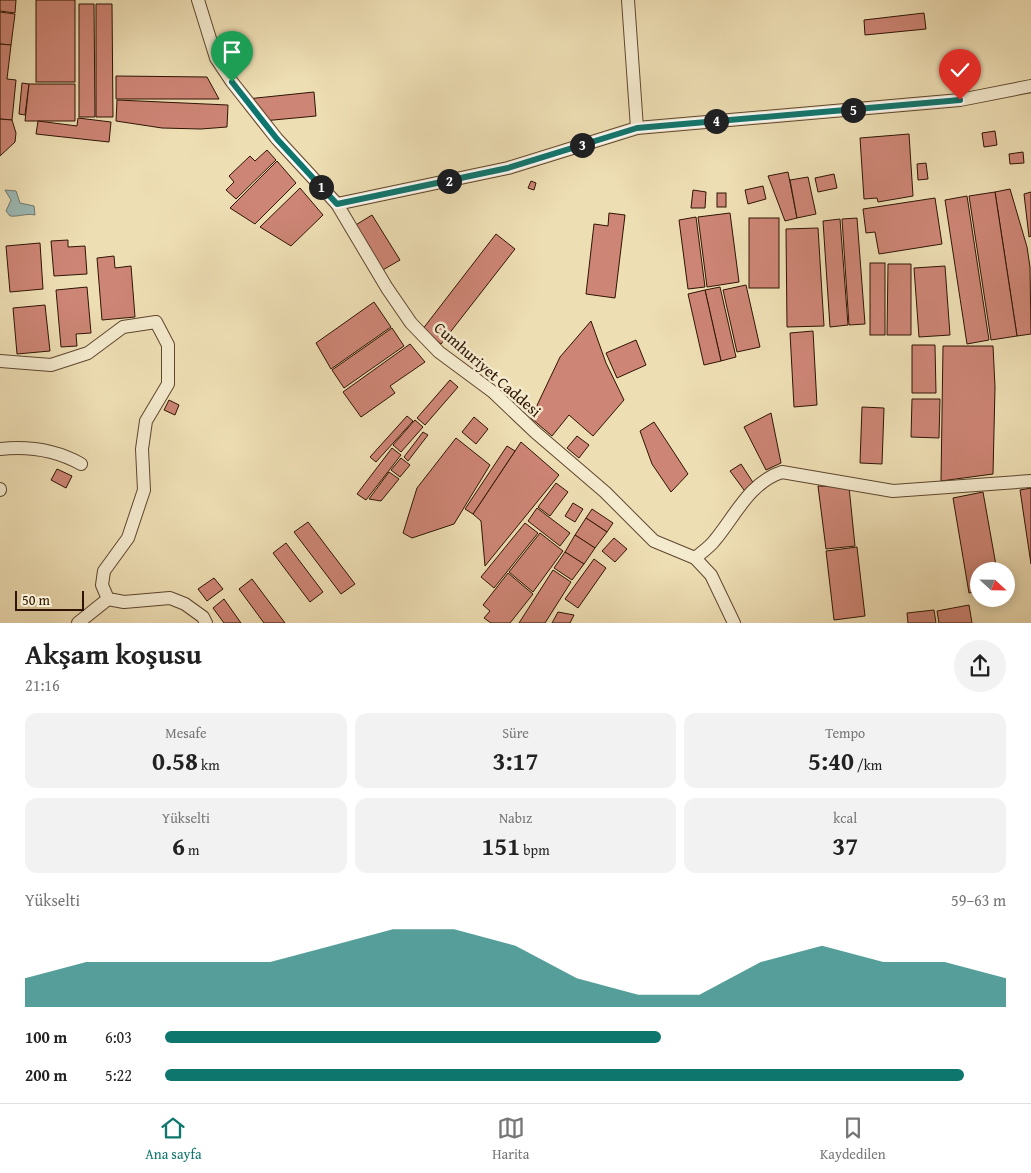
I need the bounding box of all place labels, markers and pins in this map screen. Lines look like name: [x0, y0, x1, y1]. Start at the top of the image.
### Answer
pin: [211, 31, 253, 82]
pin: [939, 49, 981, 100]
pin: 5: [840, 98, 866, 122]
pin: 4: [704, 108, 728, 134]
pin: 3: [570, 132, 594, 158]
pin: 2: [436, 168, 462, 194]
pin: 1: [308, 174, 334, 200]

